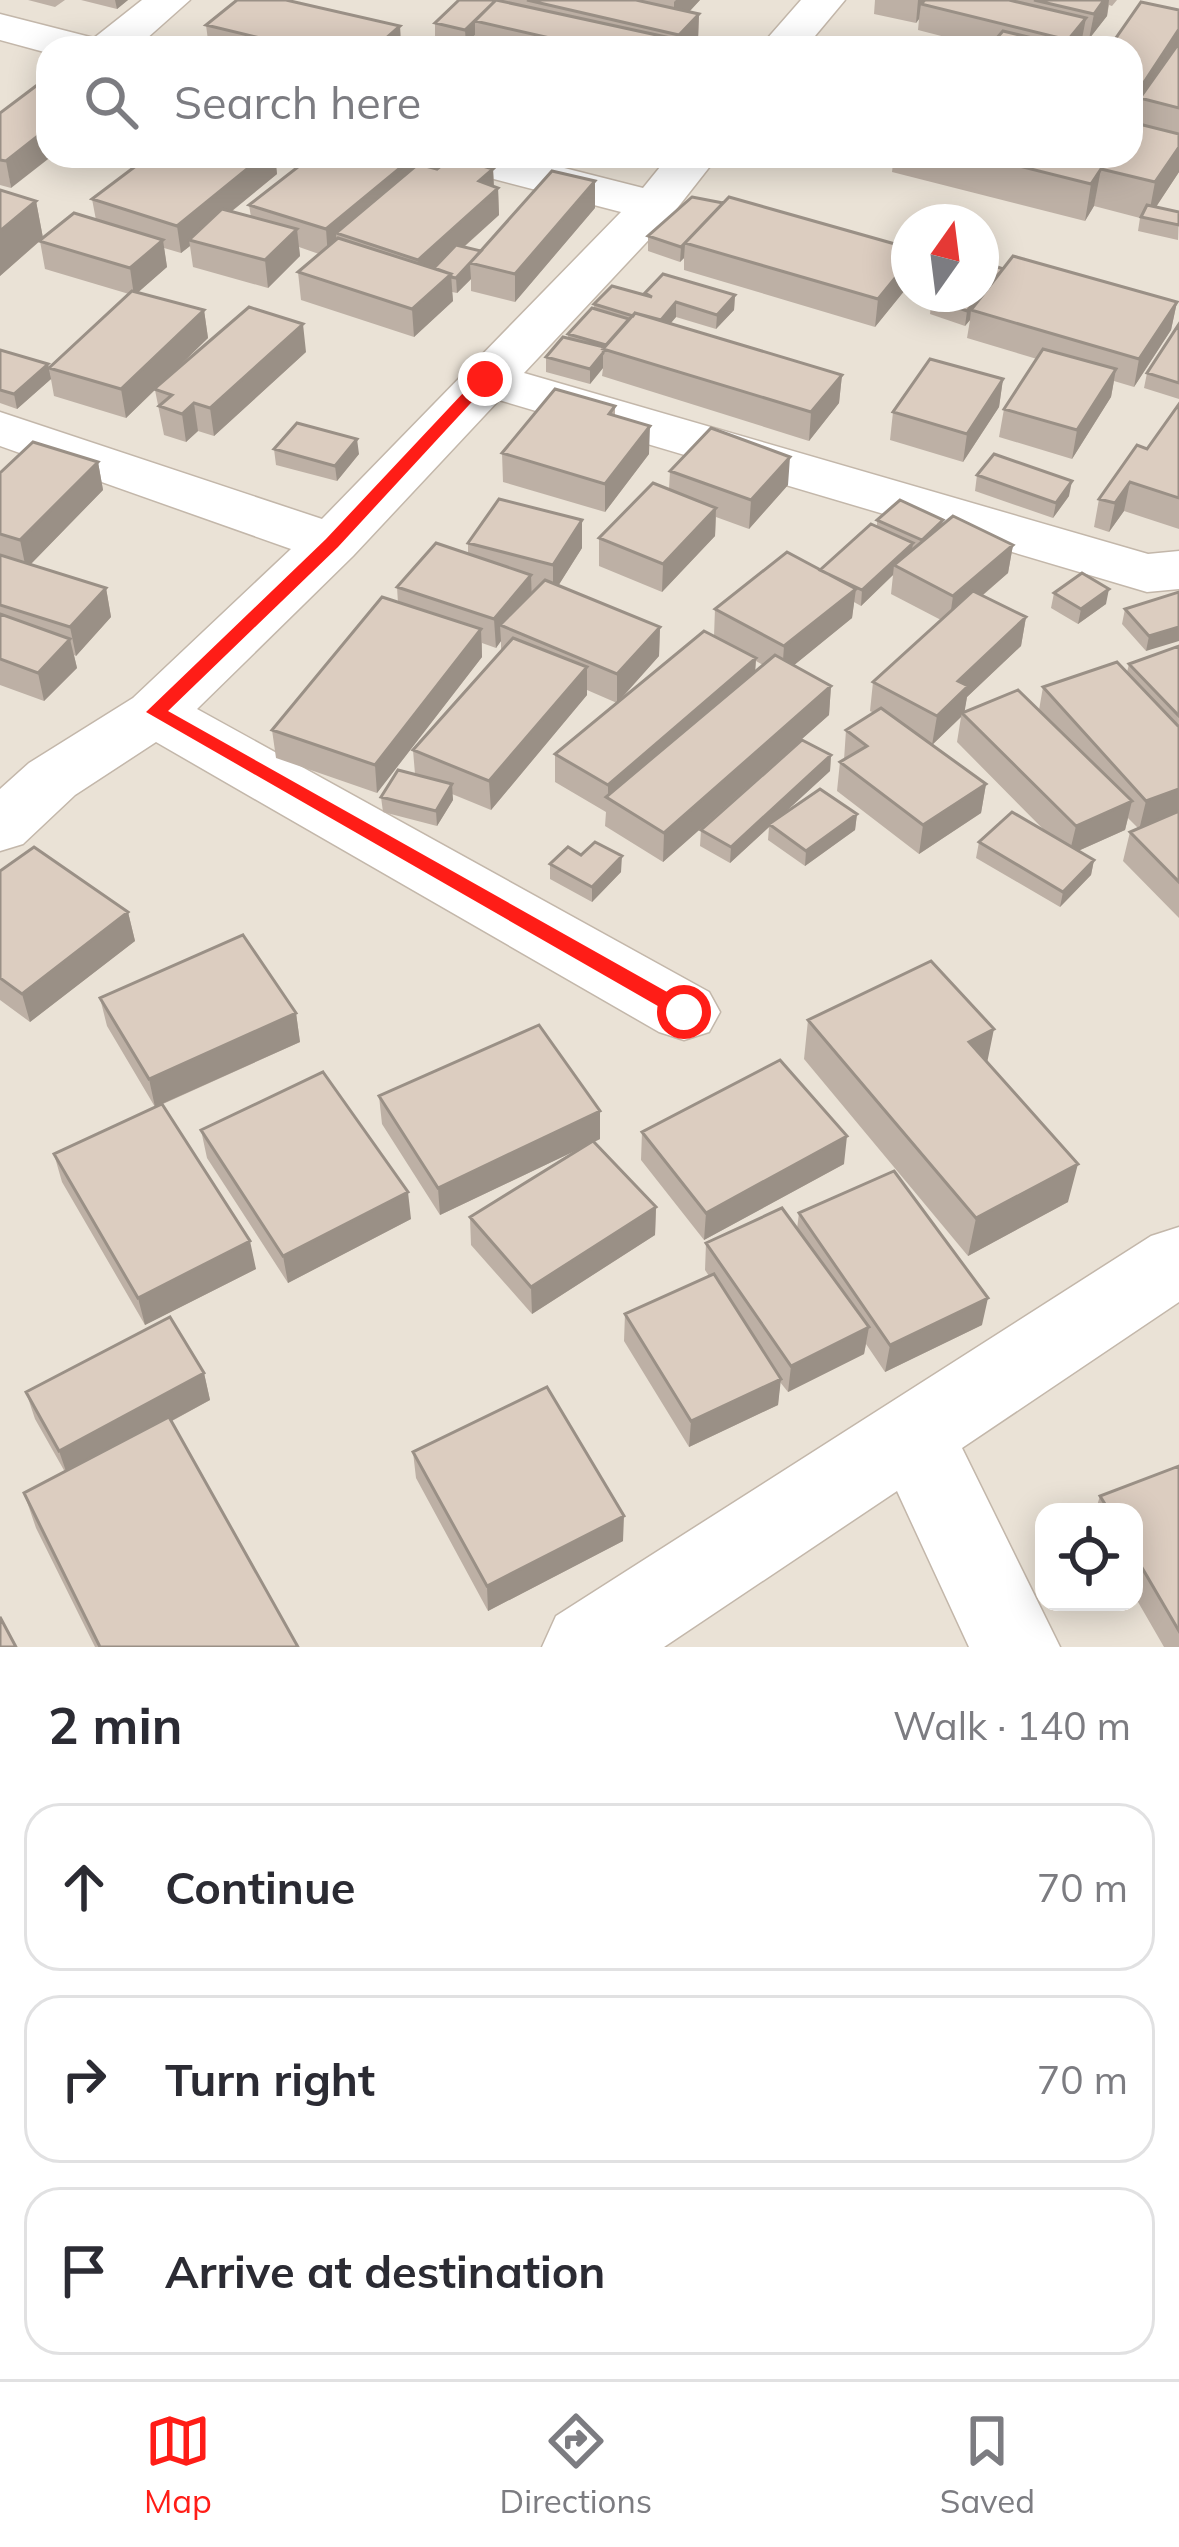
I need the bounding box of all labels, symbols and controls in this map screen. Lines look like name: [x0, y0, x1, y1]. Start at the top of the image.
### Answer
search box: [36, 36, 1143, 168]
icon: search: [78, 69, 144, 135]
text: Search here: [174, 74, 421, 130]
north arrow: [891, 204, 999, 312]
route end: [458, 352, 512, 406]
route start: [657, 985, 711, 1039]
map controls: [1035, 1503, 1143, 1611]
button: locate: [1035, 1503, 1143, 1611]
text: 2 min: [48, 1693, 183, 1757]
text: Walk · 140 m: [893, 1701, 1131, 1750]
icon: ahead: [51, 1854, 117, 1920]
text: Continue: [165, 1859, 355, 1915]
text: 70 m: [1037, 1863, 1128, 1912]
icon: right: [51, 2046, 117, 2112]
text: Turn right: [165, 2051, 375, 2107]
text: 70 m: [1037, 2055, 1128, 2104]
icon: arrive: [51, 2238, 117, 2304]
text: Arrive at destination: [165, 2243, 605, 2299]
tab: Map: [144, 2408, 212, 2521]
tab: Directions: [500, 2408, 652, 2521]
tab: Saved: [940, 2408, 1035, 2521]

